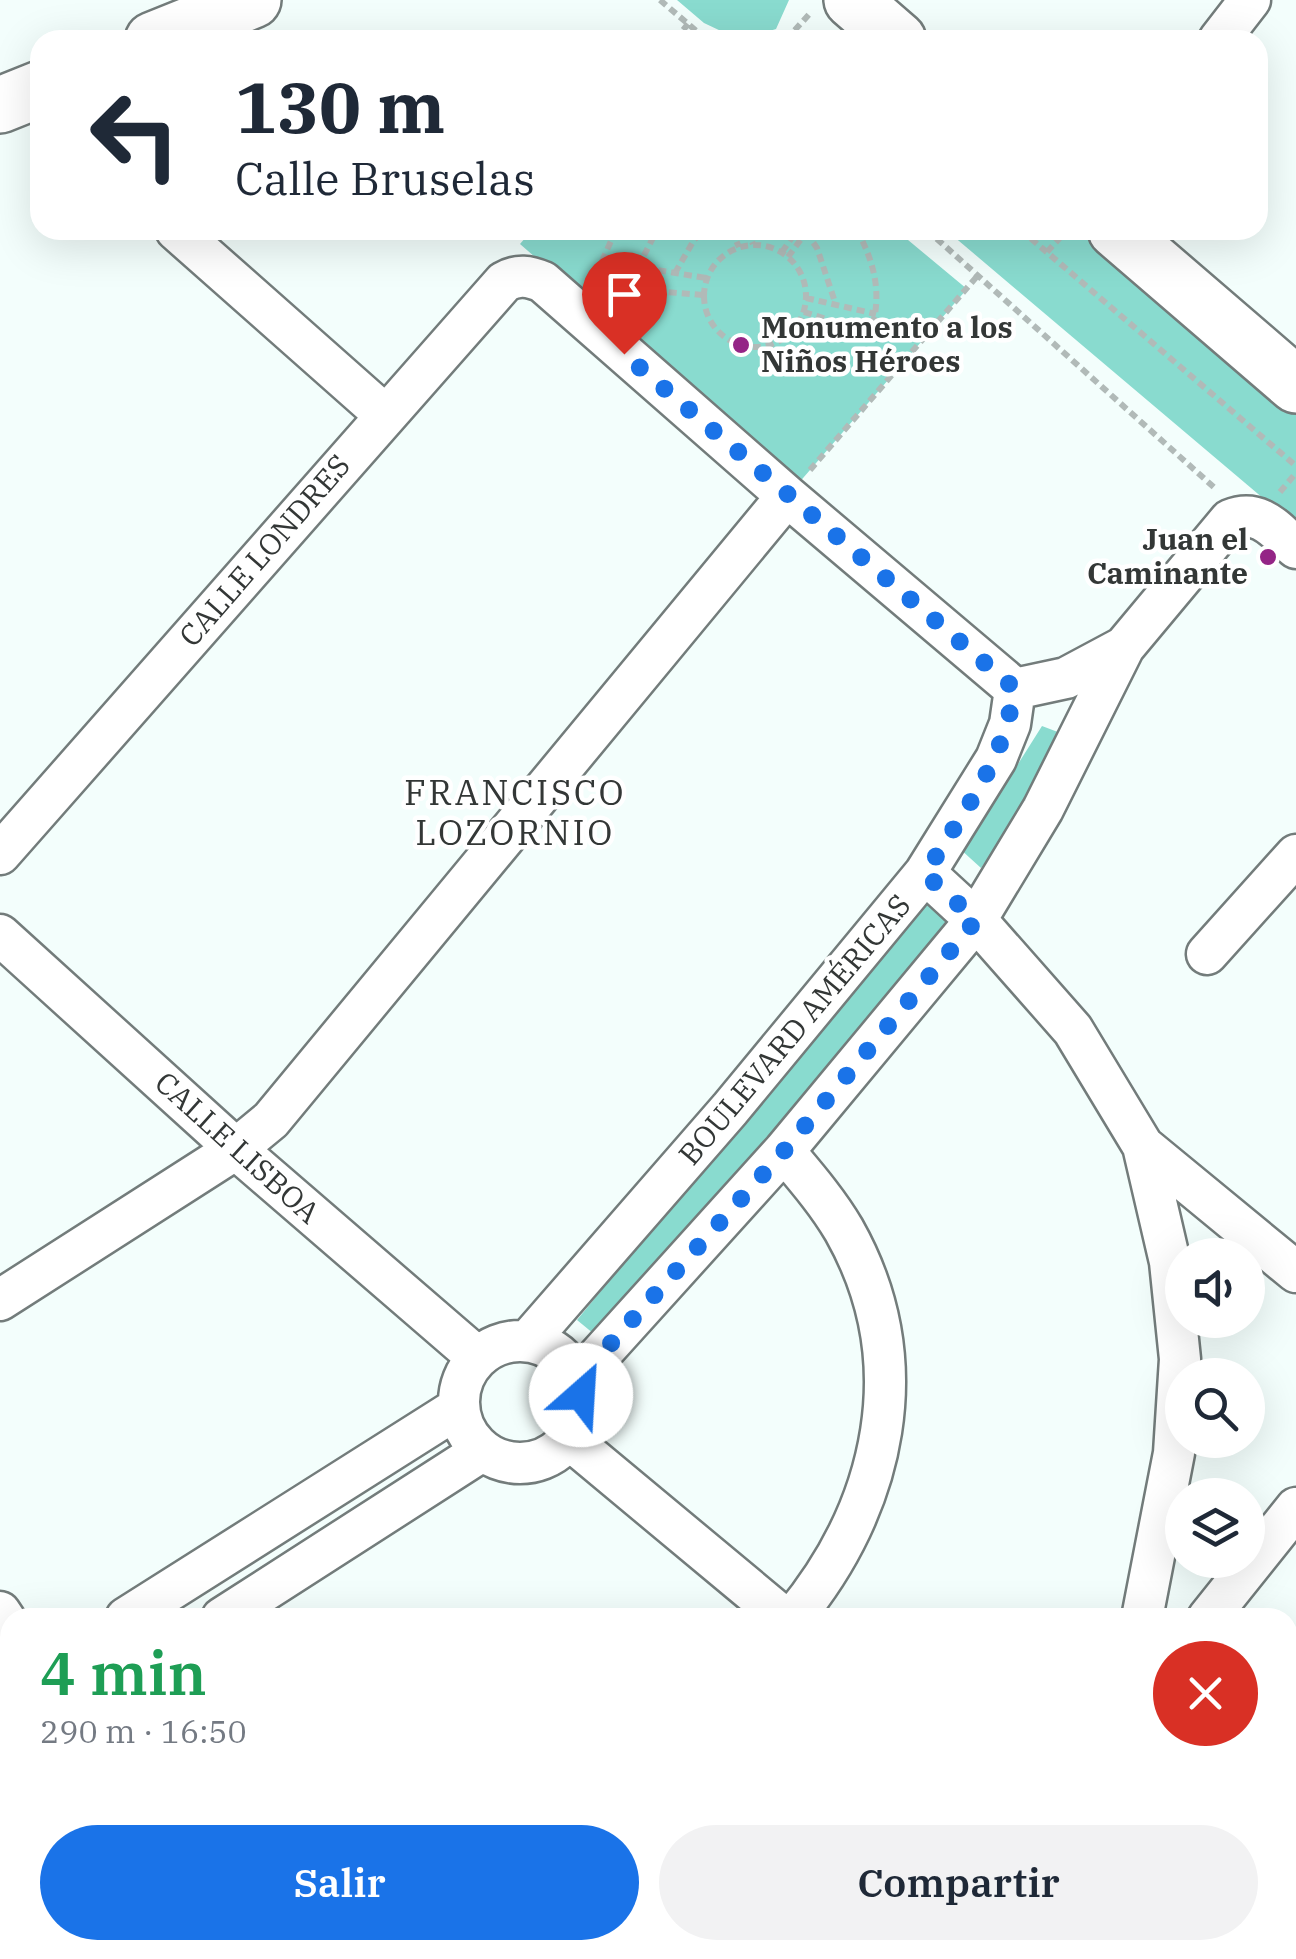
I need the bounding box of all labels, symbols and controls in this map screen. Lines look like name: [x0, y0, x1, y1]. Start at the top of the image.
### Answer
text: 130 m: [235, 61, 445, 152]
icon: left: [70, 70, 200, 200]
text: Calle Bruselas: [235, 149, 535, 207]
pin: [582, 252, 667, 355]
icon: arrive: [597, 267, 652, 322]
place label: Monumento a los Niños Héroes: [761, 307, 1013, 380]
marker: Monumento a los Niños Héroes: [730, 334, 752, 356]
street label: CALLE LONDRES: [170, 446, 358, 654]
place label: Juan el Caminante: [1087, 519, 1248, 592]
marker: Juan el Caminante: [1257, 546, 1279, 568]
district label: FRANCISCO LOZORNIO: [404, 769, 626, 855]
street label: BOULEVARD AMÉRICAS: [669, 886, 919, 1172]
street label: CALLE LISBOA: [147, 1063, 329, 1231]
map controls: [1165, 1238, 1265, 1578]
button: sound: [1165, 1238, 1265, 1338]
position arrow: [529, 1343, 633, 1447]
button: search: [1165, 1358, 1265, 1458]
button: layers: [1165, 1478, 1265, 1578]
text: 4 min: [40, 1633, 207, 1712]
button: close: [1153, 1641, 1258, 1746]
text: 290 m · 16:50: [40, 1710, 247, 1752]
button: Salir: [40, 1825, 639, 1940]
button: Compartir: [659, 1825, 1258, 1940]

